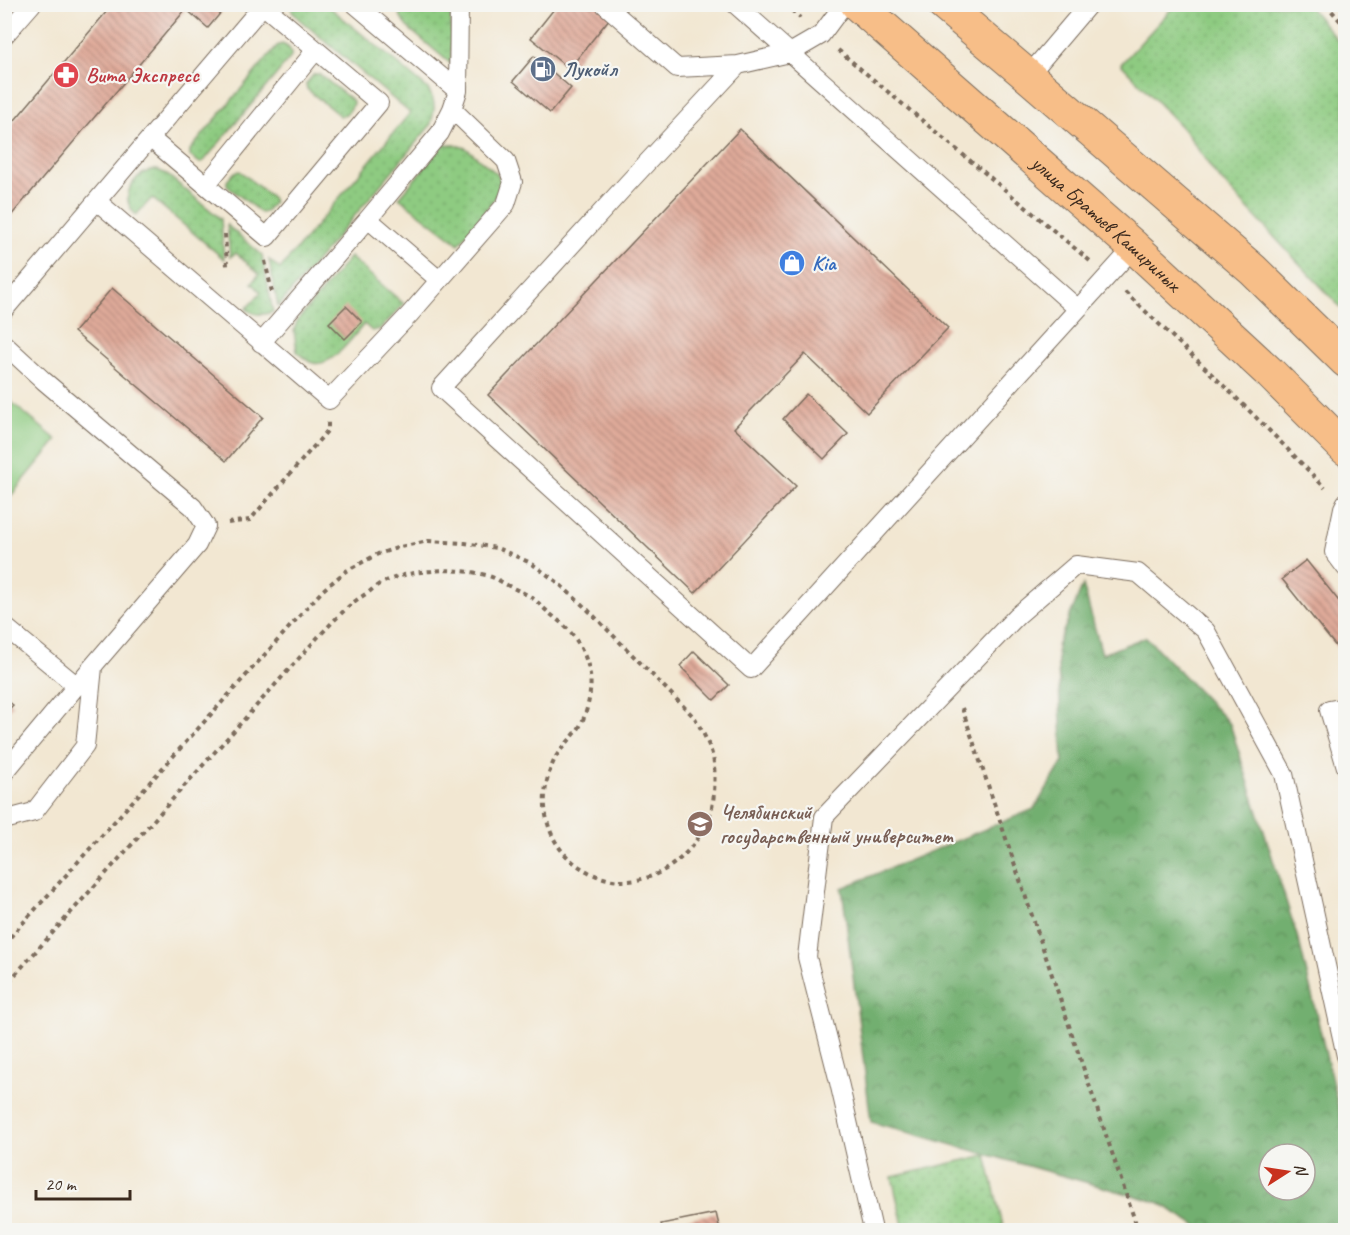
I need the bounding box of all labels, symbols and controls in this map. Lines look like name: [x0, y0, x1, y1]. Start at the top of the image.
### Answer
fuel station icon: Лукойл: [528, 54, 558, 84]
place label: Лукойл: [562, 56, 619, 82]
pharmacy icon: Вита Экспресс: [51, 60, 81, 90]
place label: Вита Экспресс: [86, 62, 200, 88]
street label: улица Братьев Кашириных: [1025, 149, 1188, 298]
shop icon: Kia: [777, 248, 807, 278]
place label: Kia: [812, 250, 837, 276]
place label: Челябинский государственный университет: [720, 799, 955, 850]
school or university icon: Челябинский государственный университет: [685, 809, 715, 839]
north arrow: [1257, 1142, 1317, 1202]
text: N: [1290, 1162, 1312, 1179]
scale bar: [36, 1163, 130, 1201]
text: 20 m: [45, 1173, 78, 1195]

